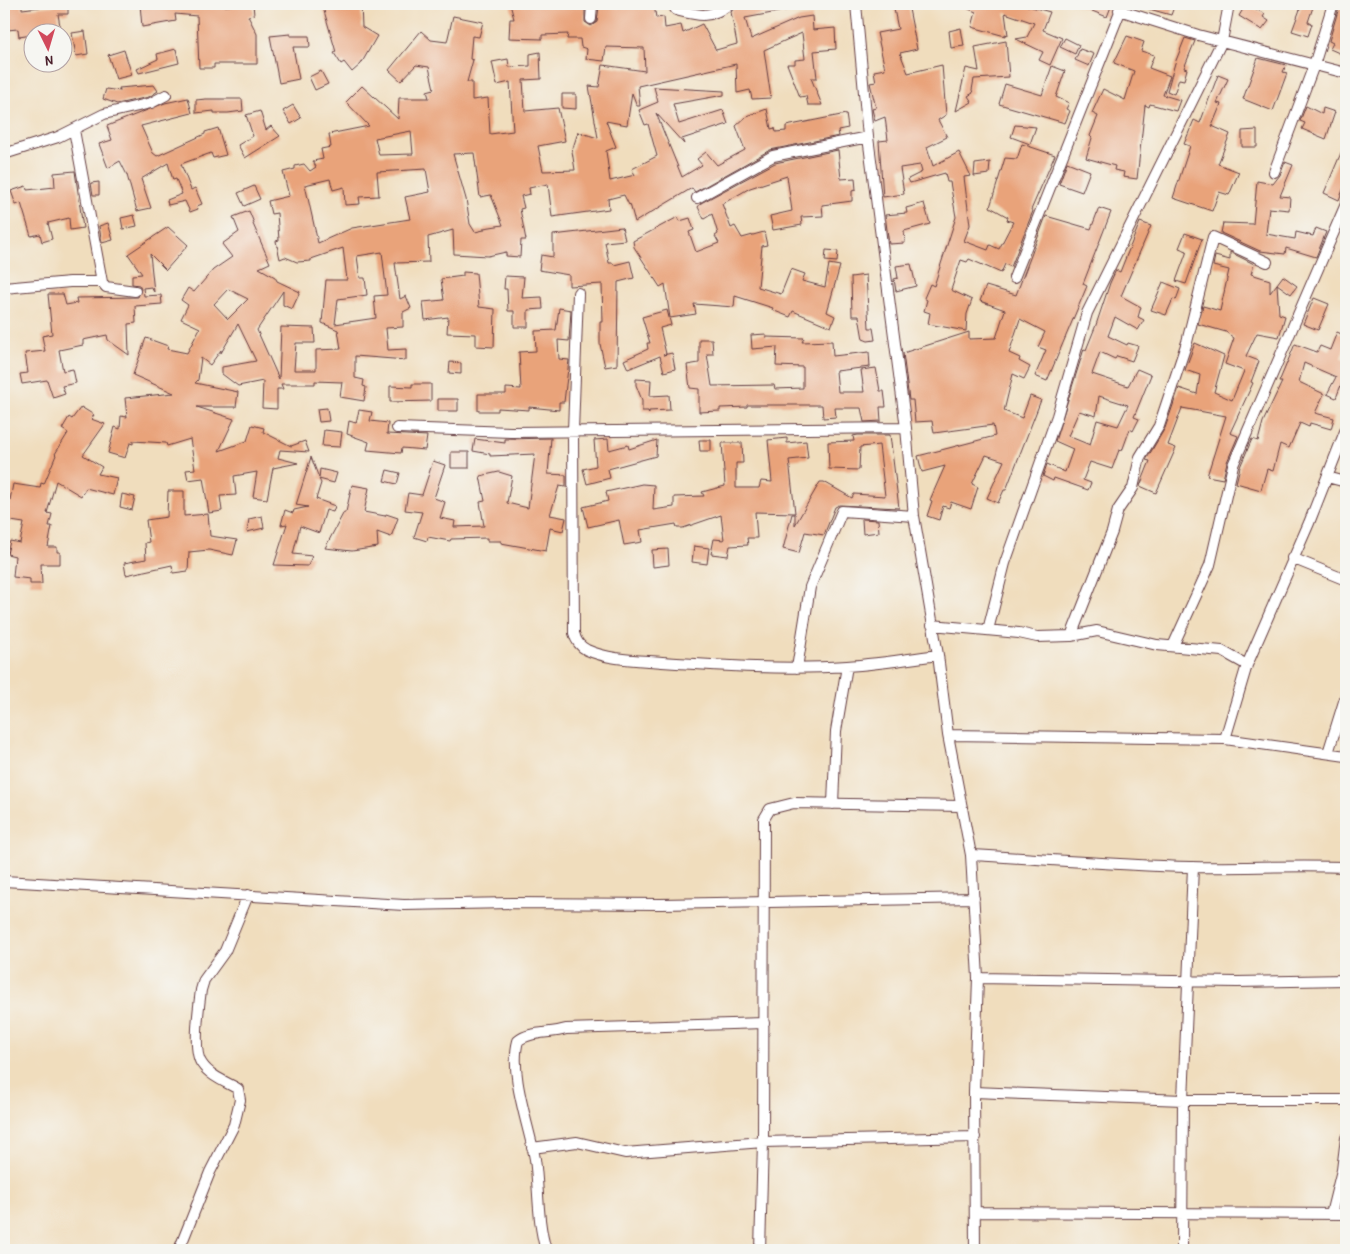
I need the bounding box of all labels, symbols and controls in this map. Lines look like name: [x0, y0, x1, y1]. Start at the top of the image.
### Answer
north arrow: [22, 22, 72, 72]
text: N: [44, 52, 54, 71]

